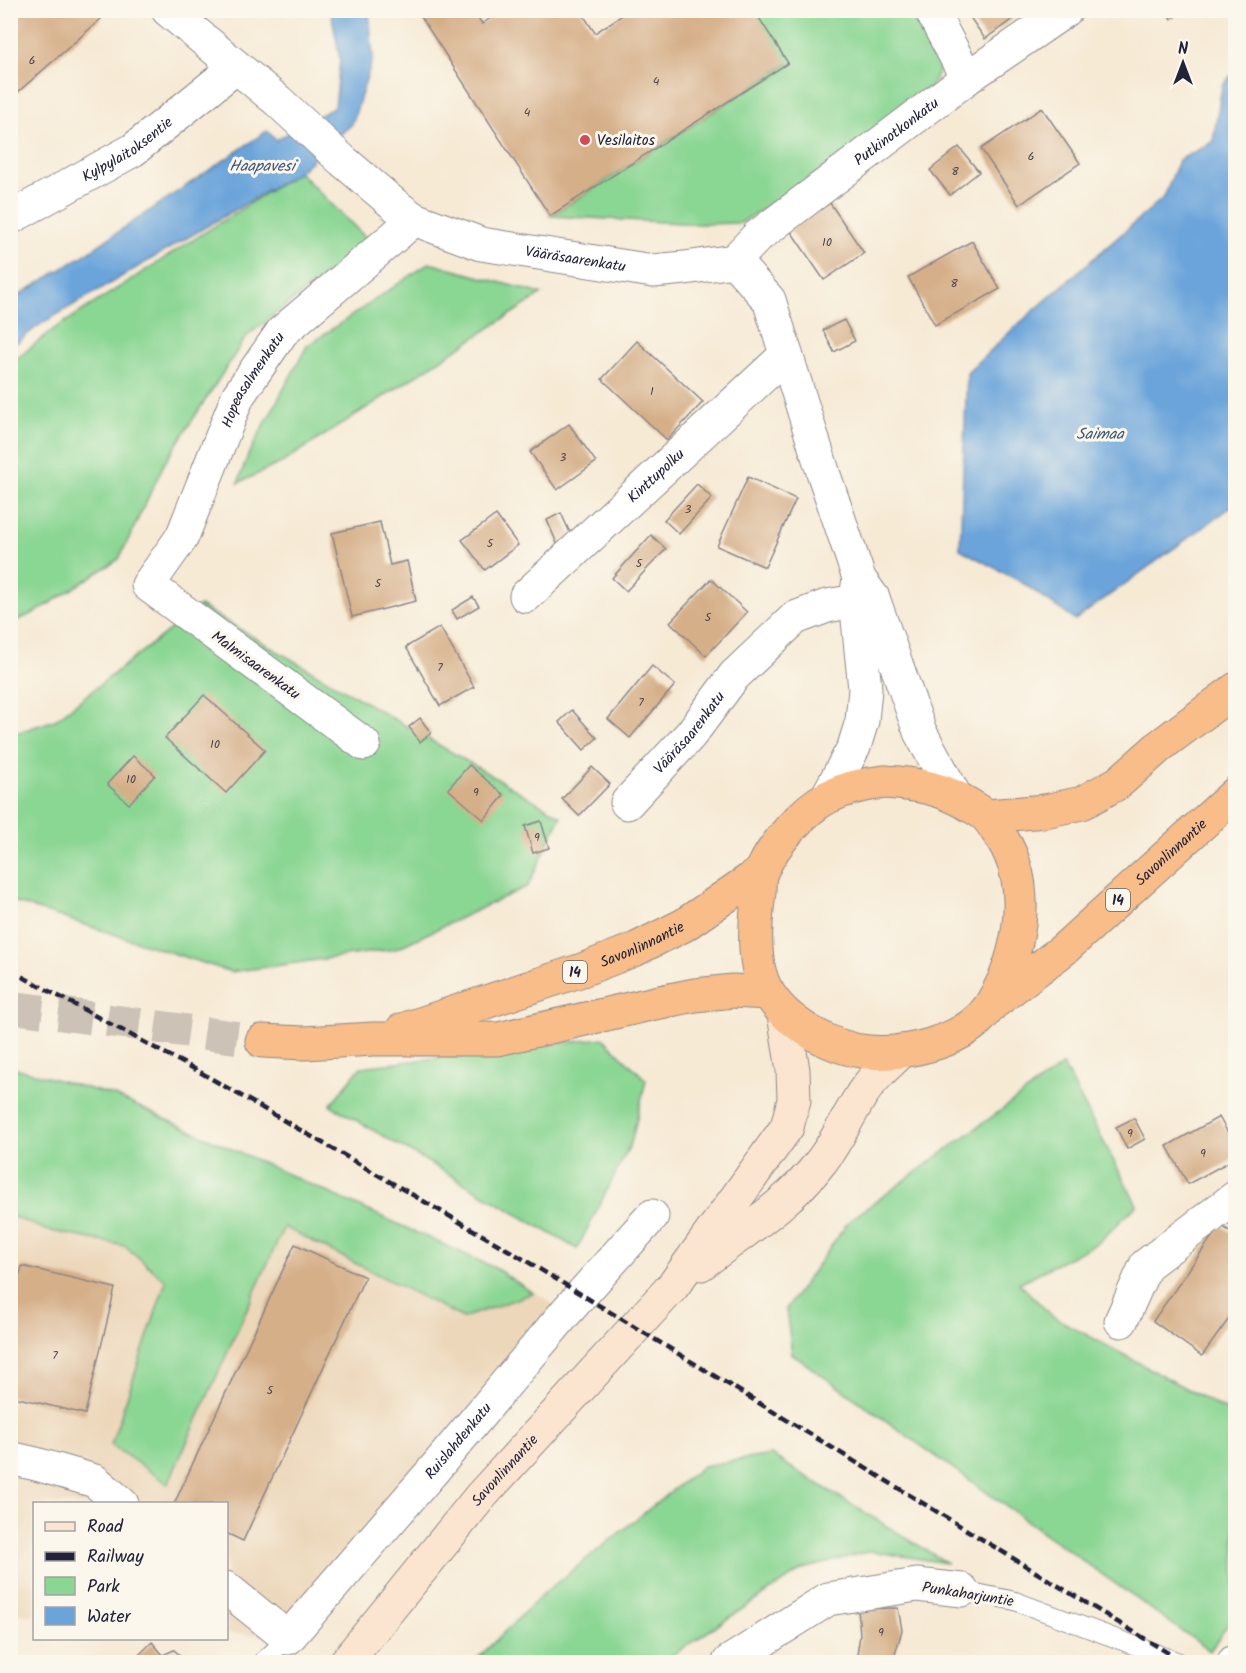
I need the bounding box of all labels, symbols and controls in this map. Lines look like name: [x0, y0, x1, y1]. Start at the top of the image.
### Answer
north arrow: [1153, 33, 1213, 93]
text: N: [1178, 37, 1188, 62]
house number: 6: [29, 51, 35, 70]
house number: 4: [653, 72, 660, 91]
street label: Putkinotkonkatu: [849, 92, 945, 172]
house number: 4: [524, 103, 531, 122]
street label: Kylpylaitoksentie: [78, 111, 179, 189]
place label: Vesilaitos: [597, 129, 656, 153]
marker: Vesilaitos: [578, 133, 592, 147]
house number: 6: [1028, 147, 1034, 166]
water label: Haapavesi: [229, 154, 298, 179]
house number: 8: [951, 162, 959, 181]
house number: 10: [822, 233, 832, 252]
street label: Vääräsaarenkatu: [523, 240, 627, 280]
house number: 8: [950, 274, 958, 293]
street label: Hopeasalmenkatu: [216, 327, 292, 432]
house number: 1: [650, 382, 654, 401]
water label: Saimaa: [1076, 422, 1125, 447]
street label: Kinttupolku: [622, 443, 691, 509]
house number: 3: [560, 448, 567, 467]
house number: 3: [685, 500, 692, 519]
house number: 5: [487, 534, 495, 553]
house number: 5: [636, 554, 644, 573]
house number: 5: [375, 574, 383, 593]
house number: 5: [705, 608, 713, 627]
street label: Malmisaarenkatu: [206, 625, 305, 706]
house number: 7: [437, 658, 443, 677]
street label: Vääräsaarenkatu: [648, 687, 732, 780]
house number: 7: [638, 693, 644, 712]
house number: 10: [210, 735, 220, 754]
house number: 10: [126, 770, 136, 789]
house number: 9: [473, 783, 479, 802]
street label: Savonlinnantie: [1130, 813, 1213, 892]
house number: 9: [534, 828, 540, 847]
road number: 14: [1106, 889, 1130, 911]
street label: Savonlinnantie: [597, 916, 689, 975]
road number: 14: [563, 961, 587, 983]
house number: 9: [1127, 1124, 1133, 1143]
house number: 9: [1200, 1144, 1206, 1163]
house number: 7: [52, 1346, 58, 1365]
house number: 5: [267, 1381, 275, 1400]
street label: Ruislahdenkatu: [419, 1398, 498, 1485]
street label: Savonlinnantie: [466, 1429, 545, 1512]
legend: [33, 1502, 228, 1640]
text: Road: [87, 1513, 124, 1542]
text: Railway: [87, 1543, 144, 1572]
text: Park: [87, 1573, 120, 1602]
street label: Punkaharjuntie: [920, 1576, 1016, 1614]
text: Water: [87, 1603, 132, 1632]
house number: 9: [878, 1623, 884, 1642]

